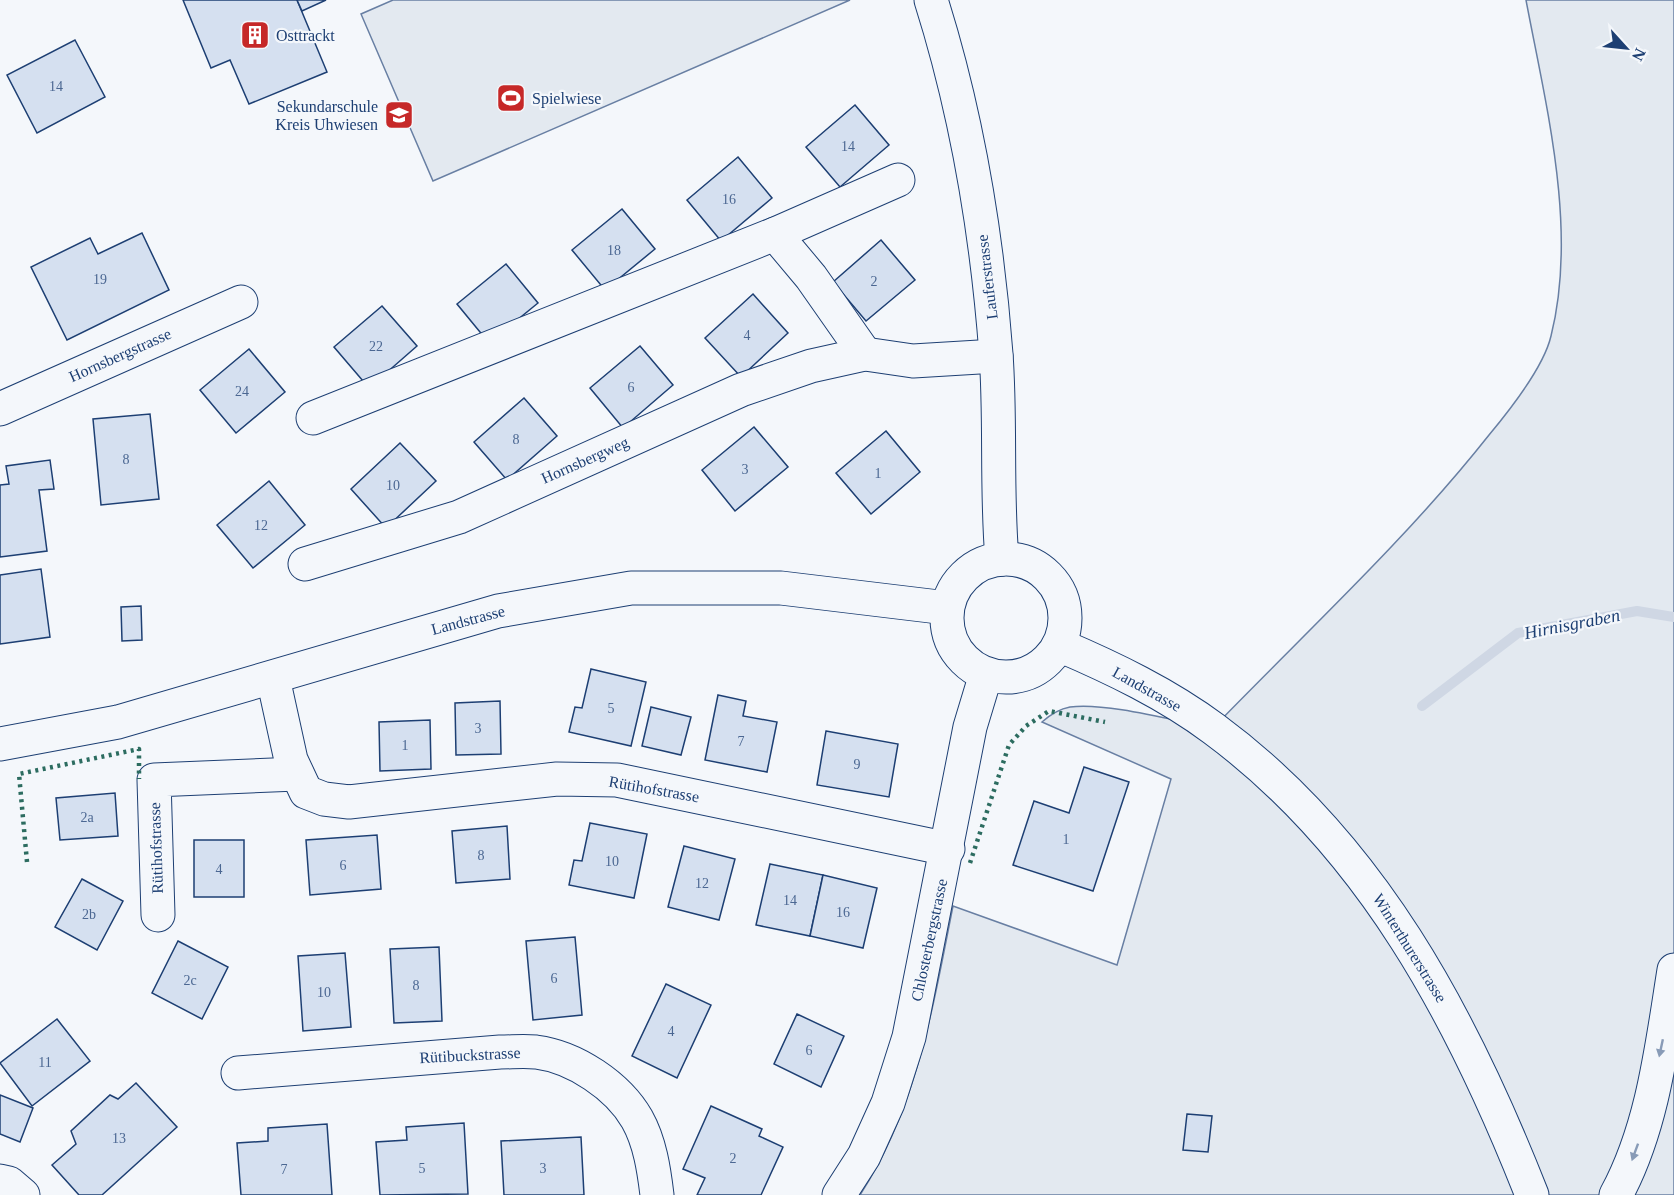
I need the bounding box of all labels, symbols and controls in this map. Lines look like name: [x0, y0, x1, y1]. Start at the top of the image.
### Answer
north arrow: [1596, 18, 1656, 78]
building icon: Osttrackt: [239, 19, 271, 51]
place label: Osttrackt: [276, 27, 335, 44]
text: N: [1629, 46, 1649, 64]
house number: 14: [49, 79, 63, 94]
sports icon: Spielwiese: [495, 82, 527, 114]
place label: Spielwiese: [532, 90, 601, 108]
place label: Sekundarschule Kreis Uhwiesen: [275, 98, 378, 133]
school or university icon: Sekundarschule Kreis Uhwiesen: [383, 99, 415, 131]
house number: 14: [841, 139, 855, 154]
house number: 16: [722, 192, 736, 207]
street label: Lauferstrasse: [973, 234, 1001, 320]
house number: 18: [607, 243, 621, 258]
house number: 19: [93, 272, 107, 287]
house number: 2: [871, 274, 878, 289]
street label: Hornsbergstrasse: [66, 325, 174, 386]
house number: 4: [744, 328, 751, 343]
house number: 22: [369, 339, 383, 354]
house number: 6: [628, 380, 635, 395]
house number: 24: [235, 384, 249, 399]
house number: 8: [513, 432, 520, 447]
street label: Hornsbergweg: [539, 433, 632, 488]
house number: 8: [123, 452, 130, 467]
house number: 3: [742, 462, 749, 477]
house number: 1: [875, 466, 882, 481]
house number: 10: [386, 478, 400, 493]
house number: 12: [254, 518, 268, 533]
street label: Landstrasse: [429, 602, 507, 638]
water label: Hirnisgraben: [1521, 605, 1622, 643]
street label: Landstrasse: [1110, 663, 1184, 715]
house number: 5: [608, 701, 615, 716]
house number: 3: [475, 721, 482, 736]
house number: 7: [738, 734, 745, 749]
house number: 1: [402, 738, 409, 753]
house number: 9: [854, 757, 861, 772]
street label: Rütihofstrasse: [607, 773, 701, 805]
street label: Rütihofstrasse: [146, 802, 166, 894]
house number: 2a: [80, 810, 94, 825]
house number: 1: [1063, 832, 1070, 847]
house number: 8: [478, 848, 485, 863]
house number: 10: [605, 854, 619, 869]
house number: 6: [340, 858, 347, 873]
house number: 4: [216, 862, 223, 877]
house number: 12: [695, 876, 709, 891]
street label: Chlosterbergstrasse: [908, 877, 951, 1003]
street label: Winterthurerstrasse: [1370, 891, 1450, 1005]
house number: 14: [783, 893, 797, 908]
house number: 16: [836, 905, 850, 920]
house number: 2b: [82, 907, 96, 922]
house number: 6: [551, 971, 558, 986]
house number: 2c: [183, 973, 197, 988]
house number: 8: [413, 978, 420, 993]
house number: 10: [317, 985, 331, 1000]
house number: 4: [668, 1024, 675, 1039]
one-way arrow: [1656, 1039, 1665, 1058]
house number: 6: [806, 1043, 813, 1058]
street label: Rütibuckstrasse: [419, 1044, 521, 1066]
house number: 11: [38, 1055, 52, 1070]
house number: 13: [112, 1131, 126, 1146]
one-way arrow: [1630, 1143, 1639, 1161]
house number: 2: [730, 1151, 737, 1166]
house number: 5: [419, 1161, 426, 1176]
house number: 3: [540, 1161, 547, 1176]
house number: 7: [281, 1162, 288, 1177]

